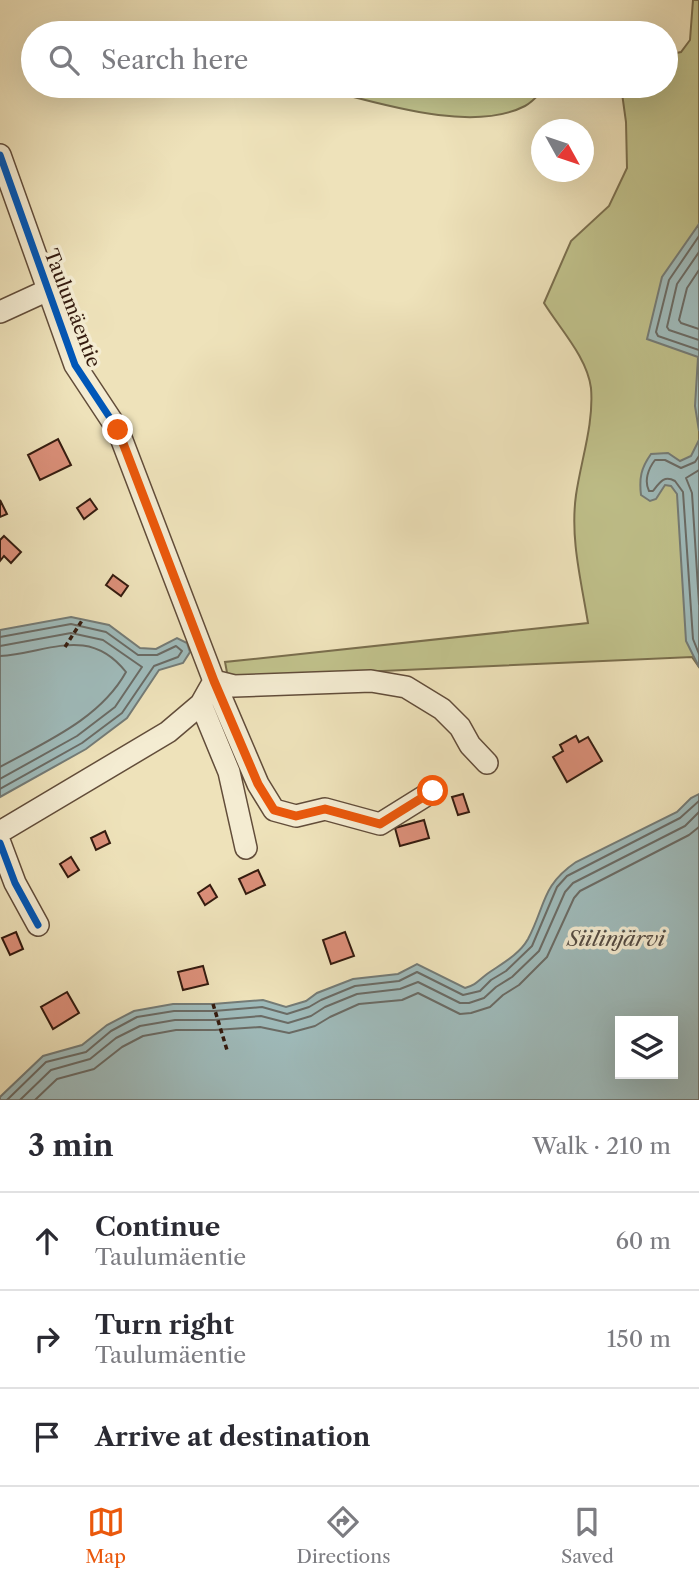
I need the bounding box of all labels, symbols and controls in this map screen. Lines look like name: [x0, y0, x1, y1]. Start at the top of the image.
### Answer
search box: [21, 21, 678, 98]
icon: search: [45, 41, 83, 79]
text: Search here: [101, 44, 248, 76]
north arrow: [531, 119, 594, 182]
street label: Taulumäentie: [39, 246, 106, 371]
route end: [102, 414, 133, 445]
route start: [417, 775, 448, 806]
water label: Siilinjärvi: [565, 926, 666, 951]
map controls: [615, 1016, 678, 1079]
button: layers: [615, 1016, 678, 1079]
text: 3 min: [28, 1127, 114, 1164]
text: Walk · 210 m: [532, 1132, 671, 1160]
text: Continue: [95, 1211, 220, 1243]
icon: ahead: [28, 1222, 66, 1260]
text: 60 m: [615, 1227, 671, 1255]
text: Taulumäentie: [95, 1243, 246, 1271]
text: Turn right: [95, 1309, 234, 1341]
icon: right: [28, 1320, 66, 1358]
text: 150 m: [607, 1325, 671, 1353]
text: Taulumäentie: [95, 1341, 246, 1369]
icon: arrive: [28, 1418, 66, 1456]
text: Arrive at destination: [95, 1421, 370, 1453]
tab: Map: [85, 1503, 126, 1568]
tab: Directions: [297, 1503, 390, 1568]
tab: Saved: [561, 1503, 614, 1568]

